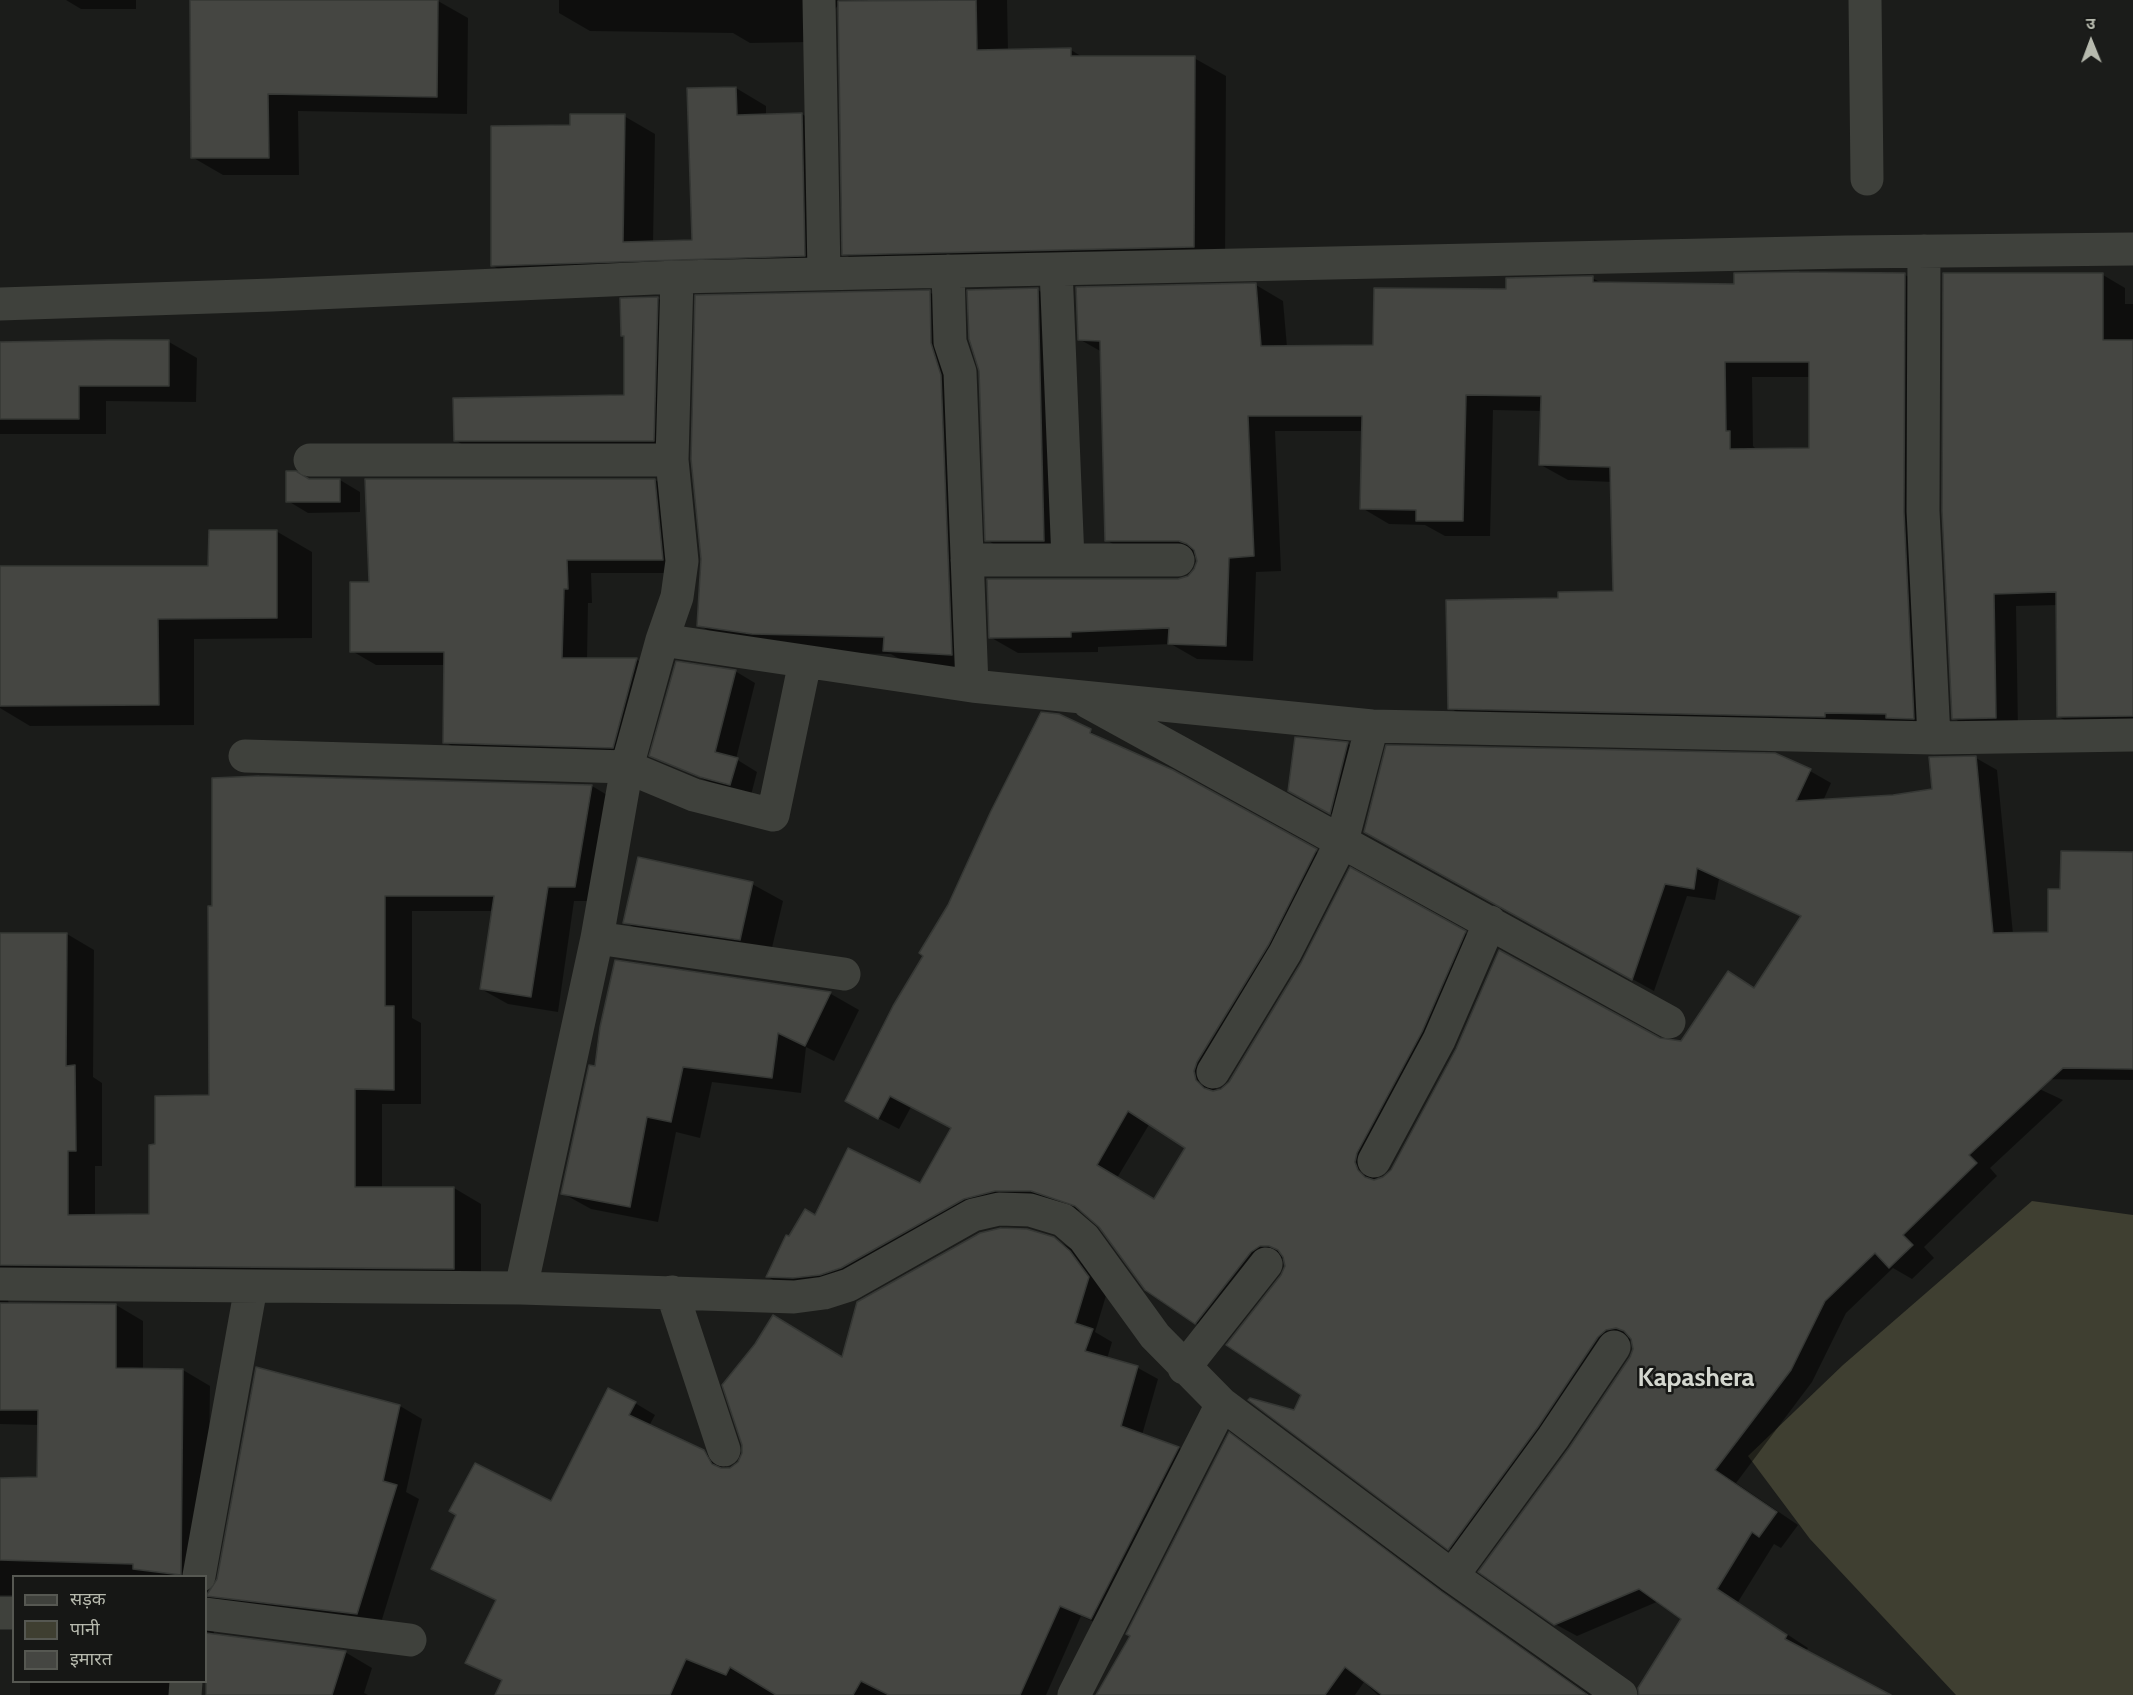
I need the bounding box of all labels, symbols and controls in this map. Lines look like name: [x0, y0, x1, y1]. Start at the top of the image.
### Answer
north arrow: [2061, 12, 2121, 72]
text: उ: [2086, 14, 2096, 33]
district label: Kapashera: [1637, 1362, 1755, 1394]
legend: [12, 1575, 207, 1683]
text: सड़क: [70, 1588, 106, 1610]
text: पानी: [70, 1618, 100, 1640]
text: इमारत: [70, 1648, 112, 1670]

